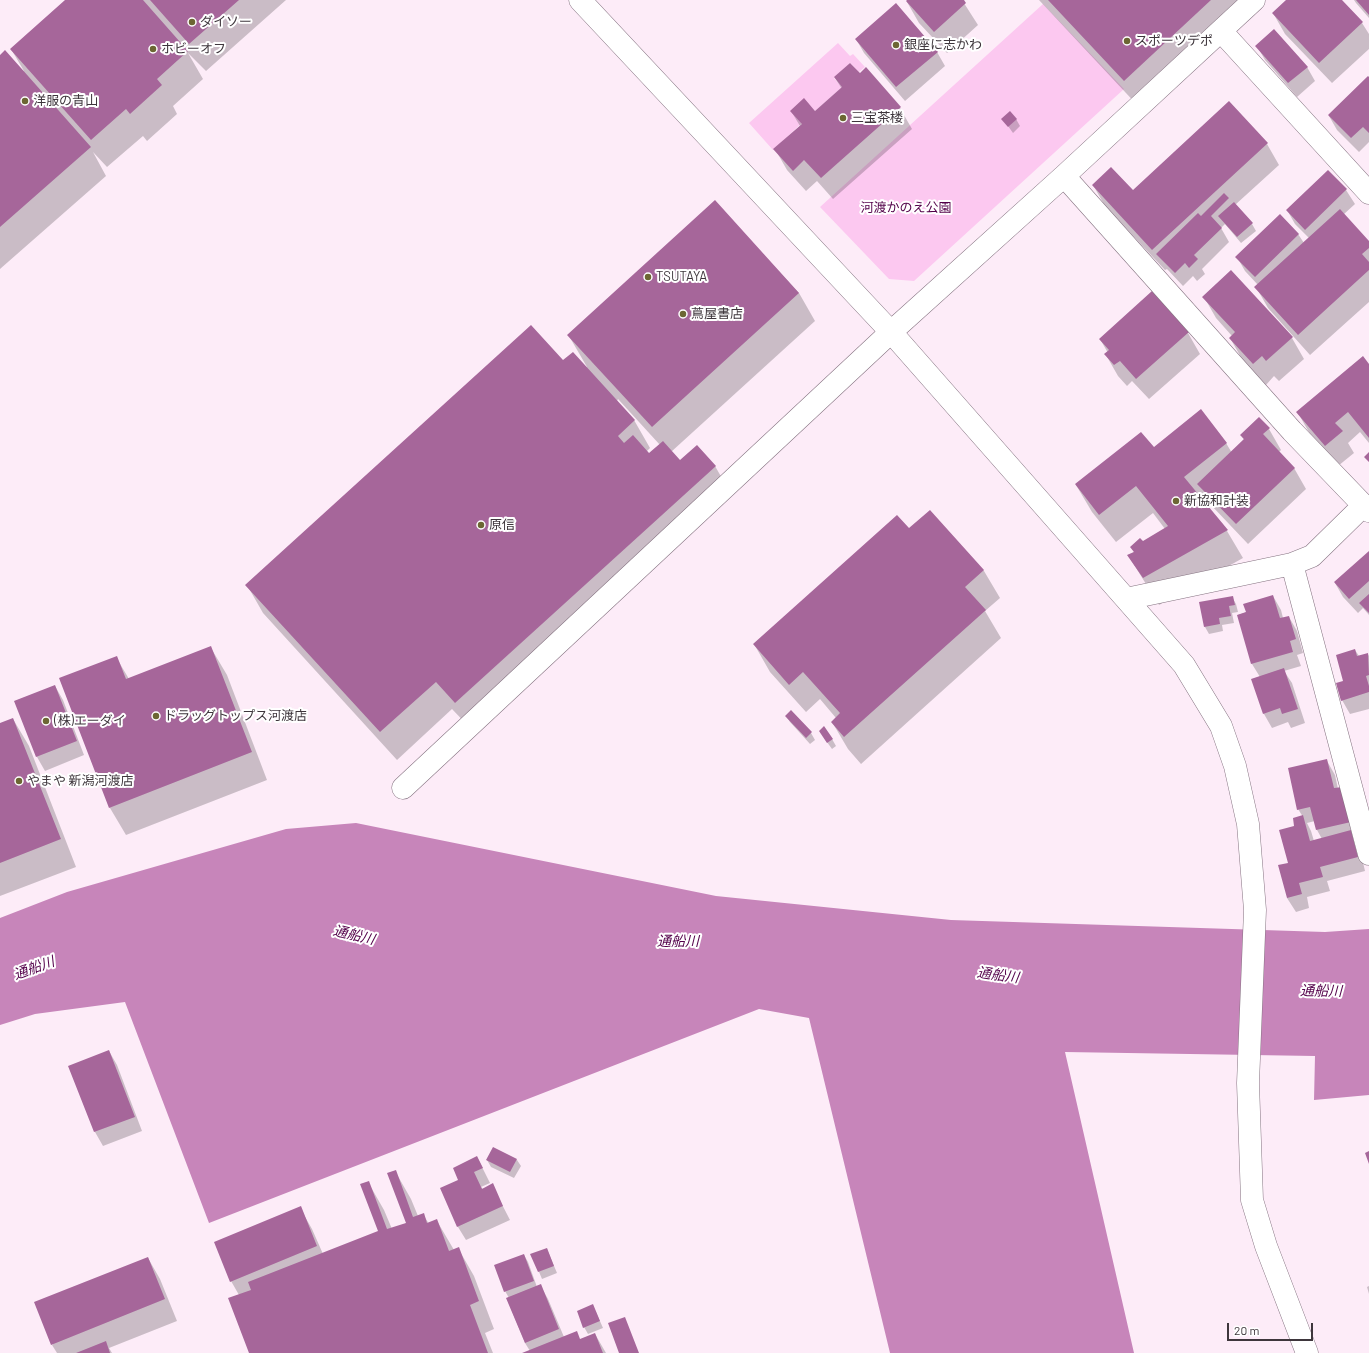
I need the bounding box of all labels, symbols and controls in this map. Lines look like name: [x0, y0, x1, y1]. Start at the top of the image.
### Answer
place label: ダイソー: [200, 14, 252, 30]
marker: ダイソー: [187, 17, 197, 27]
place label: スポーツデポ: [1135, 33, 1213, 49]
marker: スポーツデポ: [1122, 36, 1132, 46]
place label: 銀座に志かわ: [904, 37, 982, 53]
marker: 銀座に志かわ: [891, 40, 901, 50]
place label: ホビーオフ: [161, 41, 226, 57]
marker: ホビーオフ: [148, 44, 158, 54]
place label: 洋服の青山: [33, 93, 98, 109]
marker: 洋服の青山: [20, 96, 30, 106]
place label: 三宝茶楼: [851, 110, 903, 126]
marker: 三宝茶楼: [838, 113, 848, 123]
park label: 河渡かのえ公園: [861, 200, 951, 216]
place label: TSUTAYA: [656, 269, 707, 285]
marker: TSUTAYA: [643, 272, 653, 282]
place label: 蔦屋書店: [691, 306, 743, 322]
marker: 蔦屋書店: [678, 309, 688, 319]
place label: 新協和計装: [1184, 493, 1249, 509]
marker: 新協和計装: [1171, 496, 1181, 506]
place label: 原信: [489, 517, 515, 533]
marker: 原信: [476, 520, 486, 530]
place label: ドラッグトップス河渡店: [164, 708, 307, 724]
marker: ドラッグトップス河渡店: [151, 711, 161, 721]
place label: (株)エーダイ: [54, 713, 126, 729]
marker: (株)エーダイ: [41, 716, 51, 726]
place label: やまや 新潟河渡店: [27, 773, 134, 789]
marker: やまや 新潟河渡店: [14, 776, 24, 786]
water label: 通船川: [332, 922, 376, 948]
water label: 通船川: [657, 933, 699, 949]
water label: 通船川: [11, 953, 57, 983]
water label: 通船川: [976, 964, 1020, 986]
water label: 通船川: [1300, 982, 1342, 1000]
scale bar: [1229, 1315, 1315, 1341]
text: 20 m: [1234, 1323, 1260, 1337]

